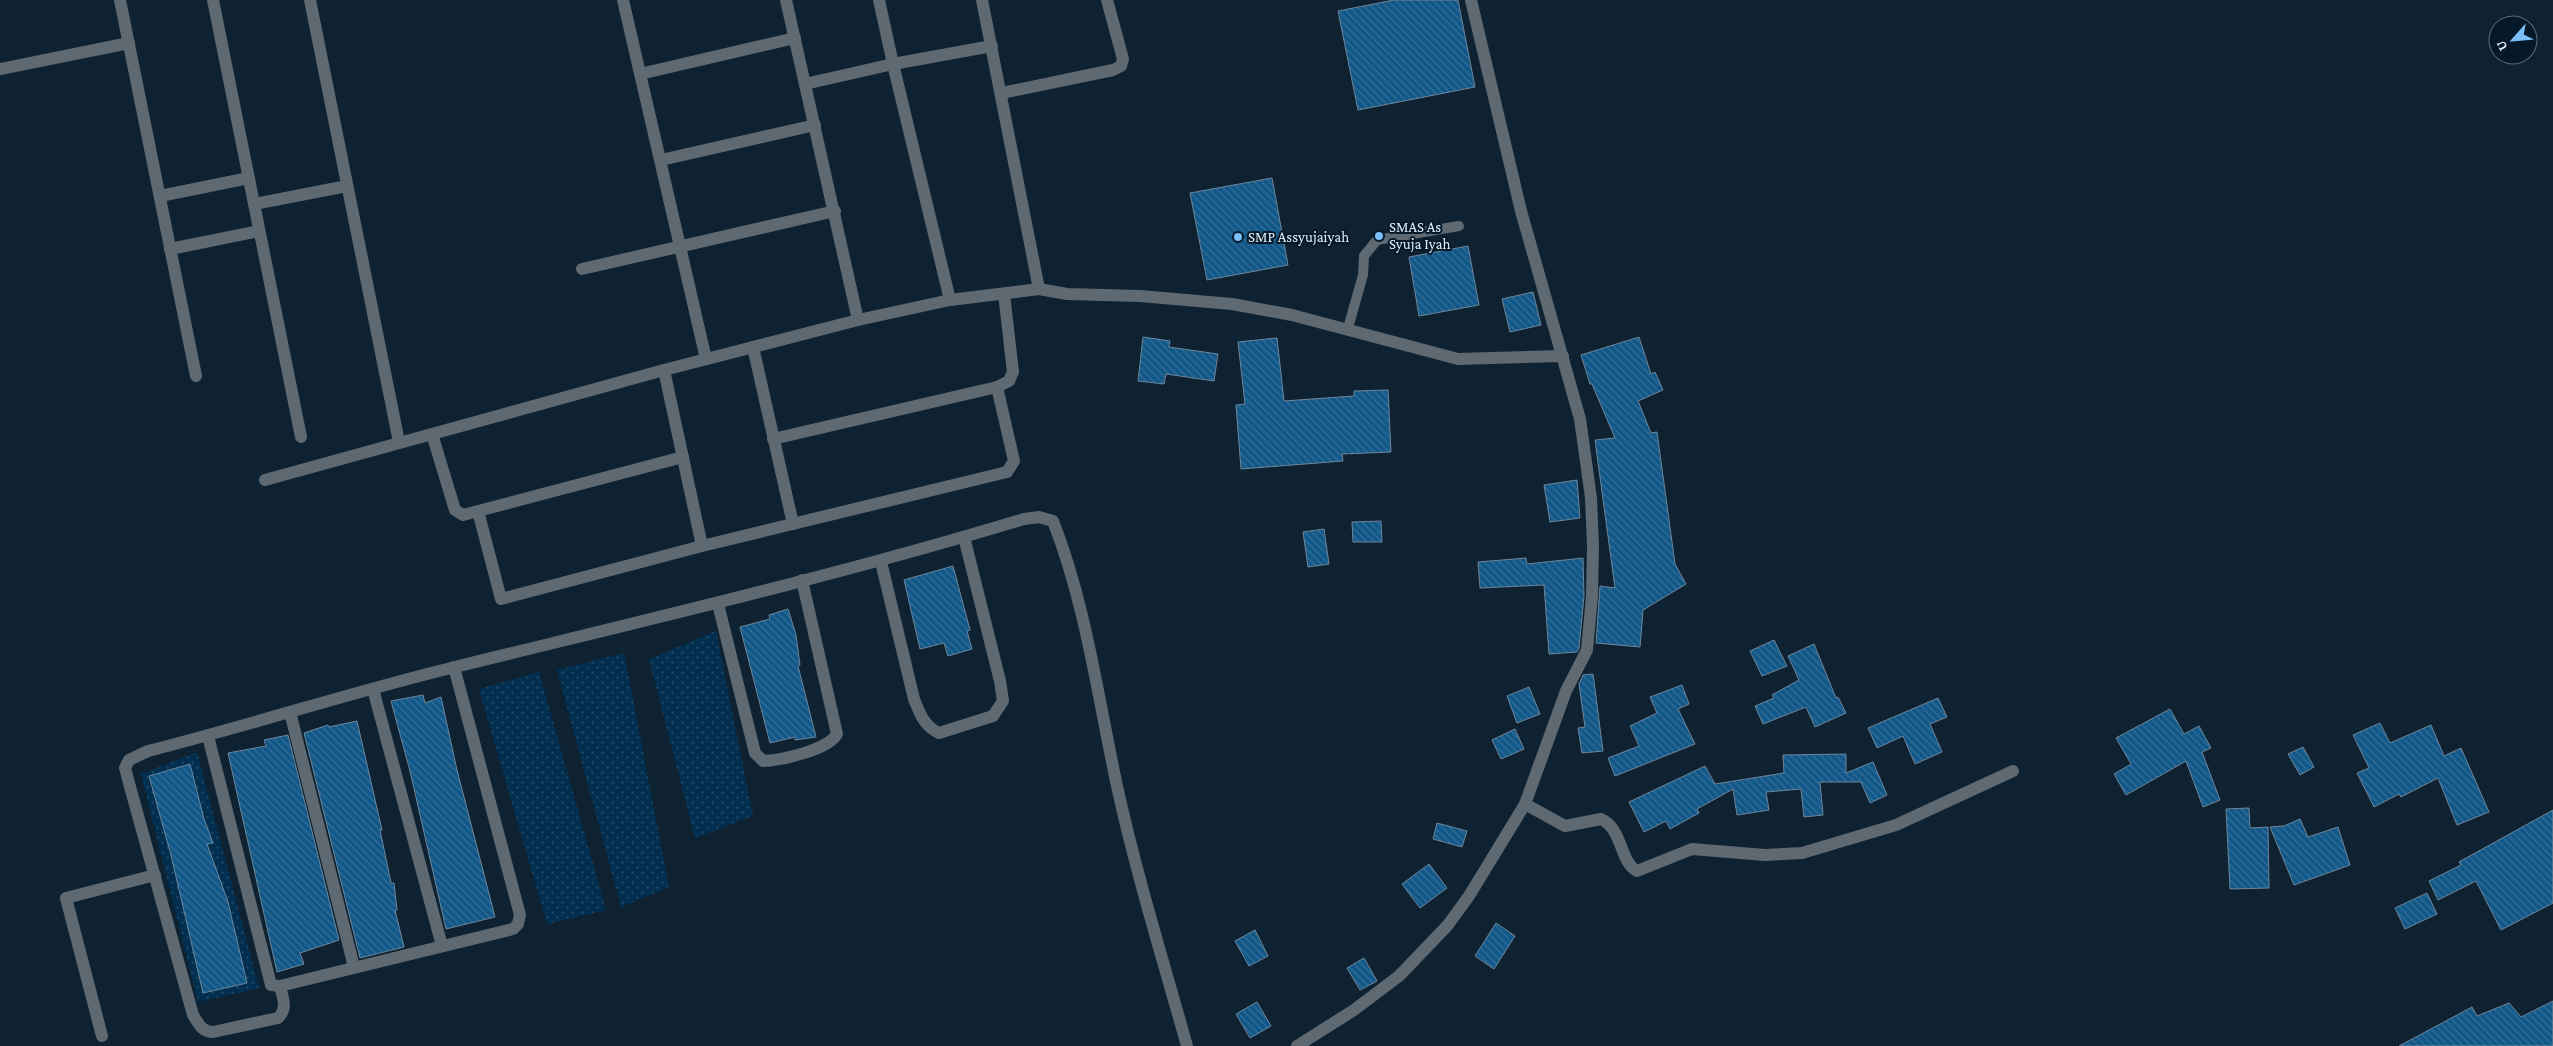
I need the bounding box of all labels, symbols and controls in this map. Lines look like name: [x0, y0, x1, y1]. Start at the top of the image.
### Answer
north arrow: [2488, 15, 2538, 65]
text: U: [2492, 38, 2511, 54]
place label: SMAS As Syuja Iyah: [1389, 219, 1451, 253]
place label: SMP Assyujaiyah: [1248, 229, 1349, 246]
marker: SMAS As Syuja Iyah: [1373, 230, 1385, 242]
marker: SMP Assyujaiyah: [1232, 231, 1244, 243]

